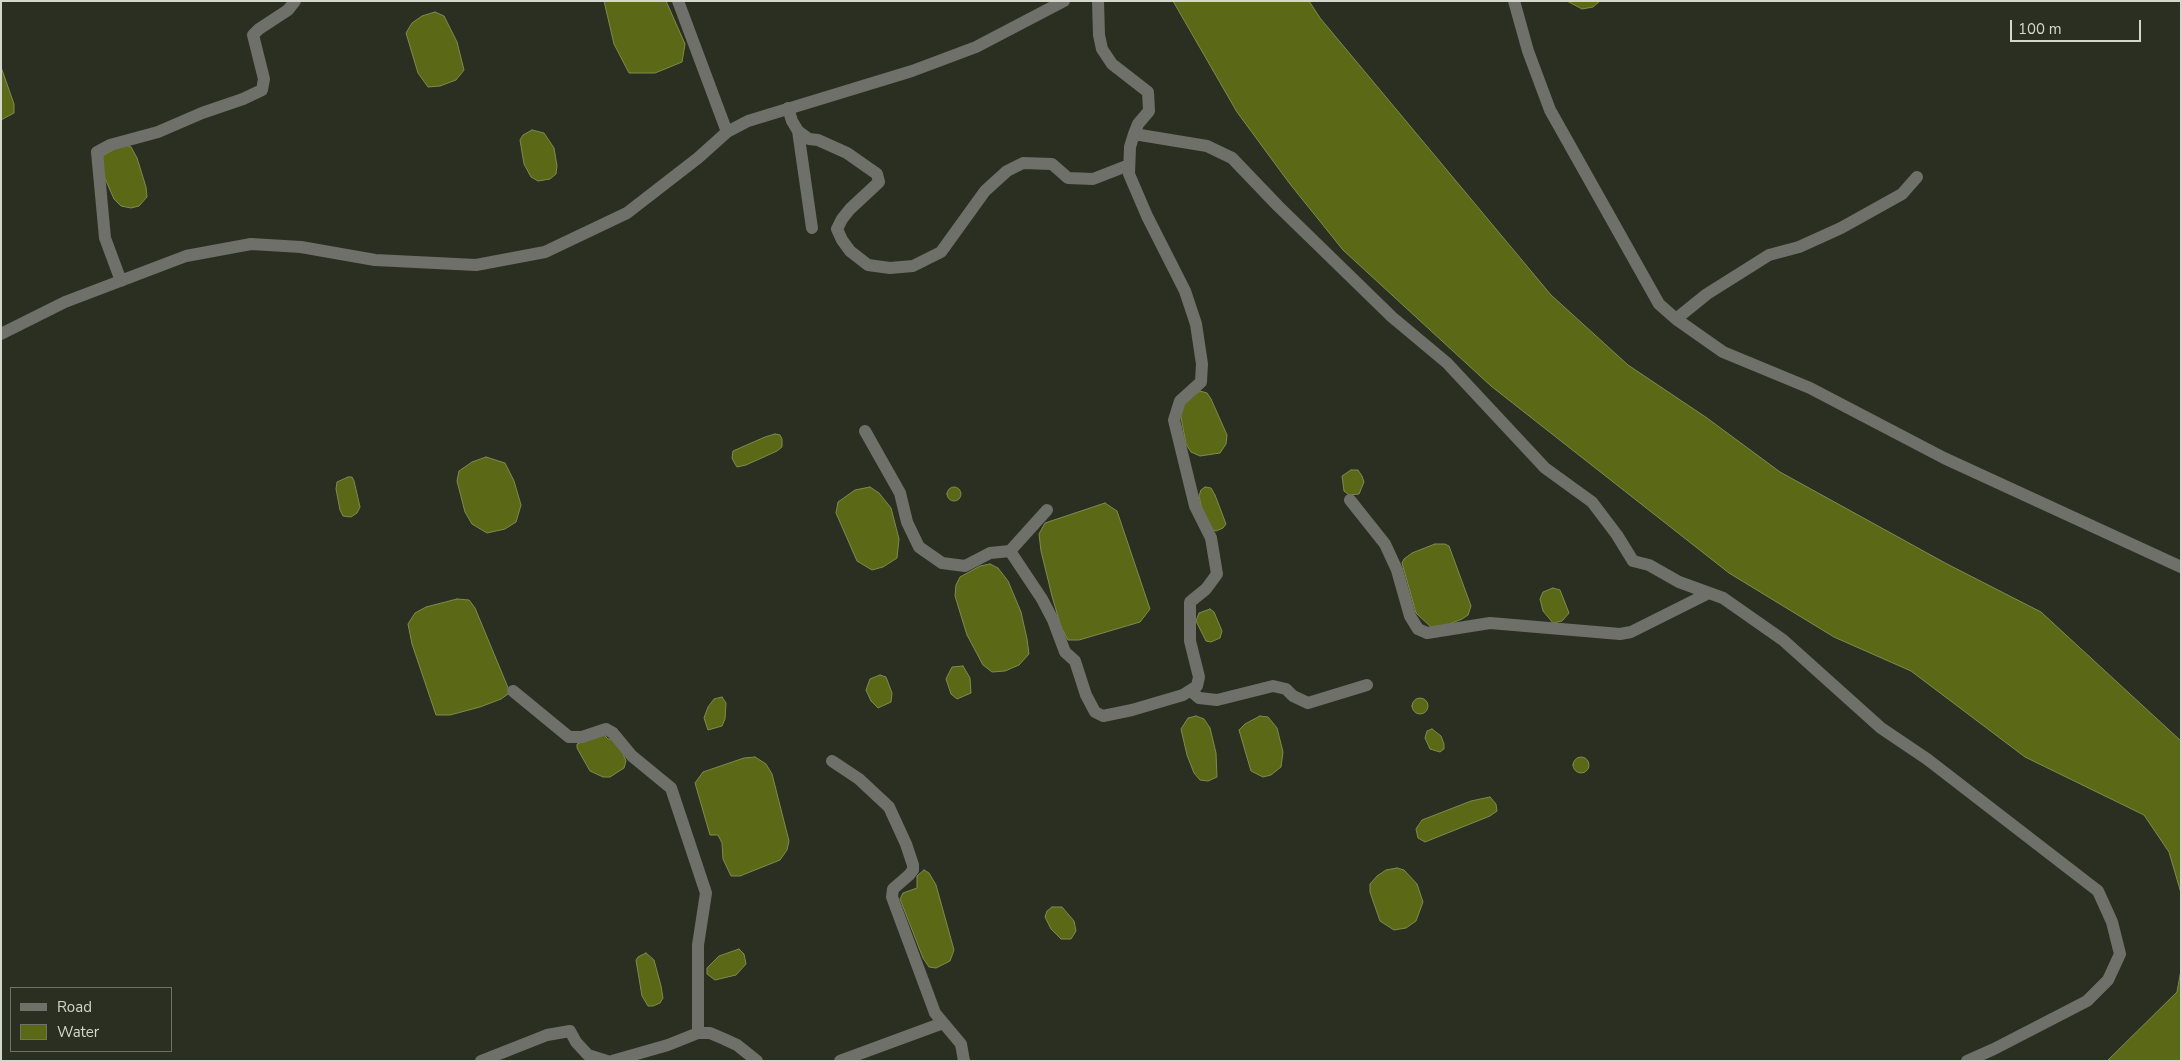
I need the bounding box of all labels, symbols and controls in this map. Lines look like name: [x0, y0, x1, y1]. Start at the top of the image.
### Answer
scale bar: [2012, 10, 2143, 42]
text: 100 m: [2018, 19, 2062, 39]
legend: [10, 987, 172, 1052]
text: Road: [57, 997, 92, 1017]
text: Water: [57, 1022, 99, 1042]

